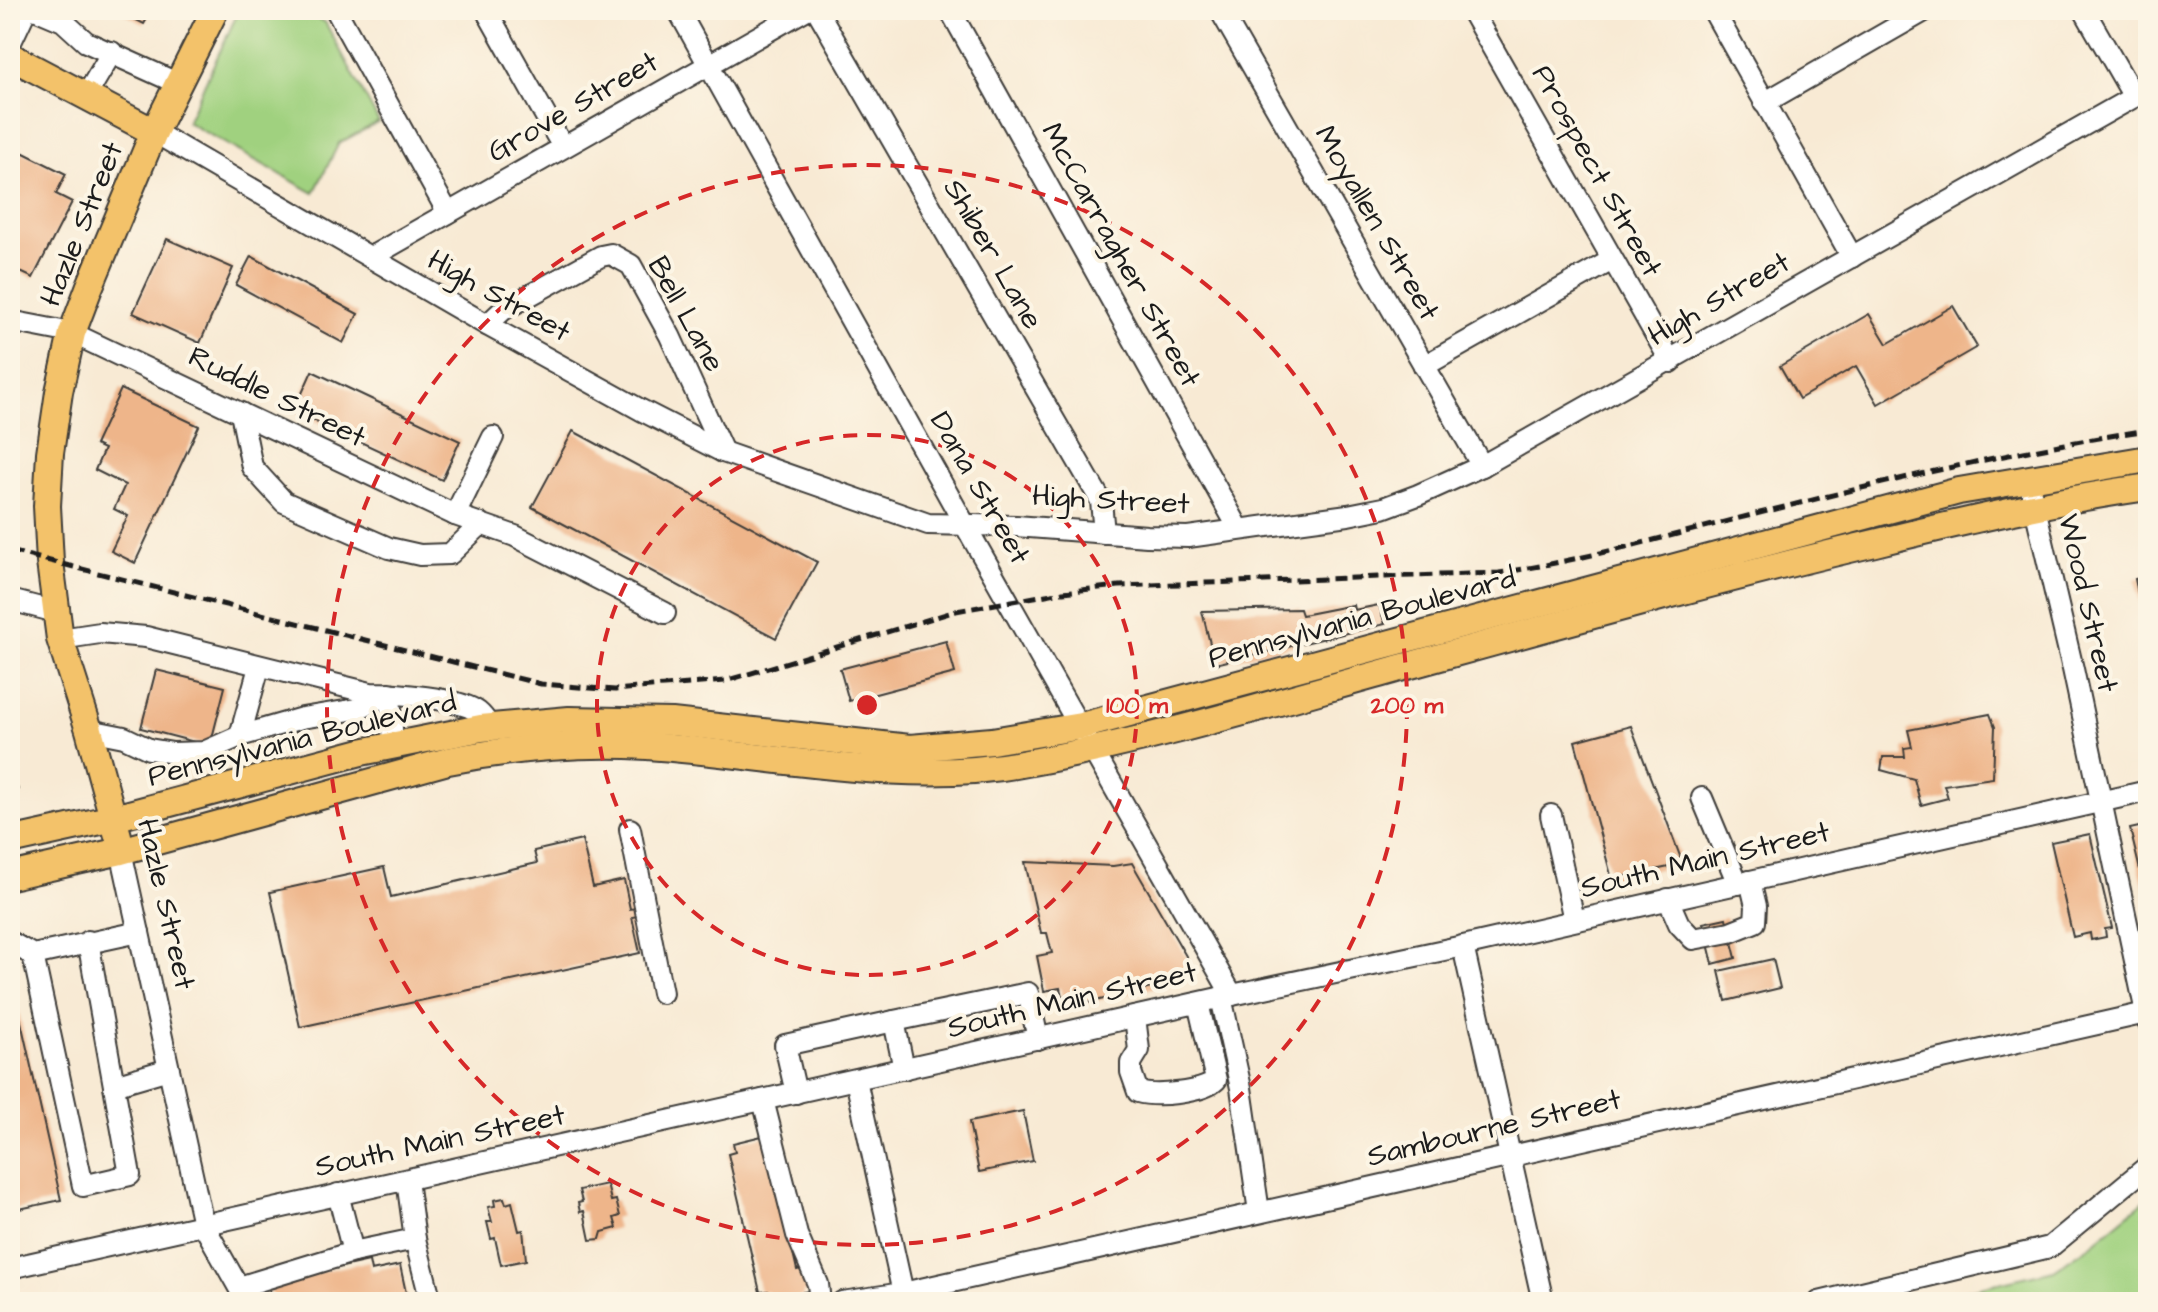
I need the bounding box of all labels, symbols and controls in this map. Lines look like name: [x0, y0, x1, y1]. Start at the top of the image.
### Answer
street label: Grove Street: [480, 41, 666, 173]
street label: Prospect Street: [1521, 58, 1673, 284]
street label: McCarragher Street: [1030, 115, 1211, 395]
street label: Moyallen Street: [1303, 118, 1450, 329]
street label: Hazle Street: [30, 136, 134, 312]
street label: Shiber Lane: [933, 171, 1053, 337]
street label: High Street: [419, 239, 578, 353]
street label: High Street: [1640, 241, 1798, 357]
street label: Bell Lane: [637, 249, 735, 379]
street label: Ruddle Street: [181, 336, 373, 458]
street label: Dana Street: [919, 404, 1041, 572]
street label: High Street: [1031, 475, 1191, 526]
street label: Wood Street: [2047, 510, 2129, 696]
street label: Pennsylvania Boulevard: [1204, 557, 1520, 680]
street label: Pennsylvania Boulevard: [143, 680, 461, 799]
text: 100 m: [1106, 689, 1168, 723]
text: 200 m: [1370, 689, 1443, 723]
centre of rings: [853, 691, 881, 719]
street label: South Main Street: [1576, 811, 1834, 909]
street label: Hazle Street: [126, 815, 206, 993]
street label: South Main Street: [943, 951, 1201, 1049]
street label: Sambourne Street: [1363, 1078, 1625, 1178]
street label: South Main Street: [311, 1094, 569, 1188]

